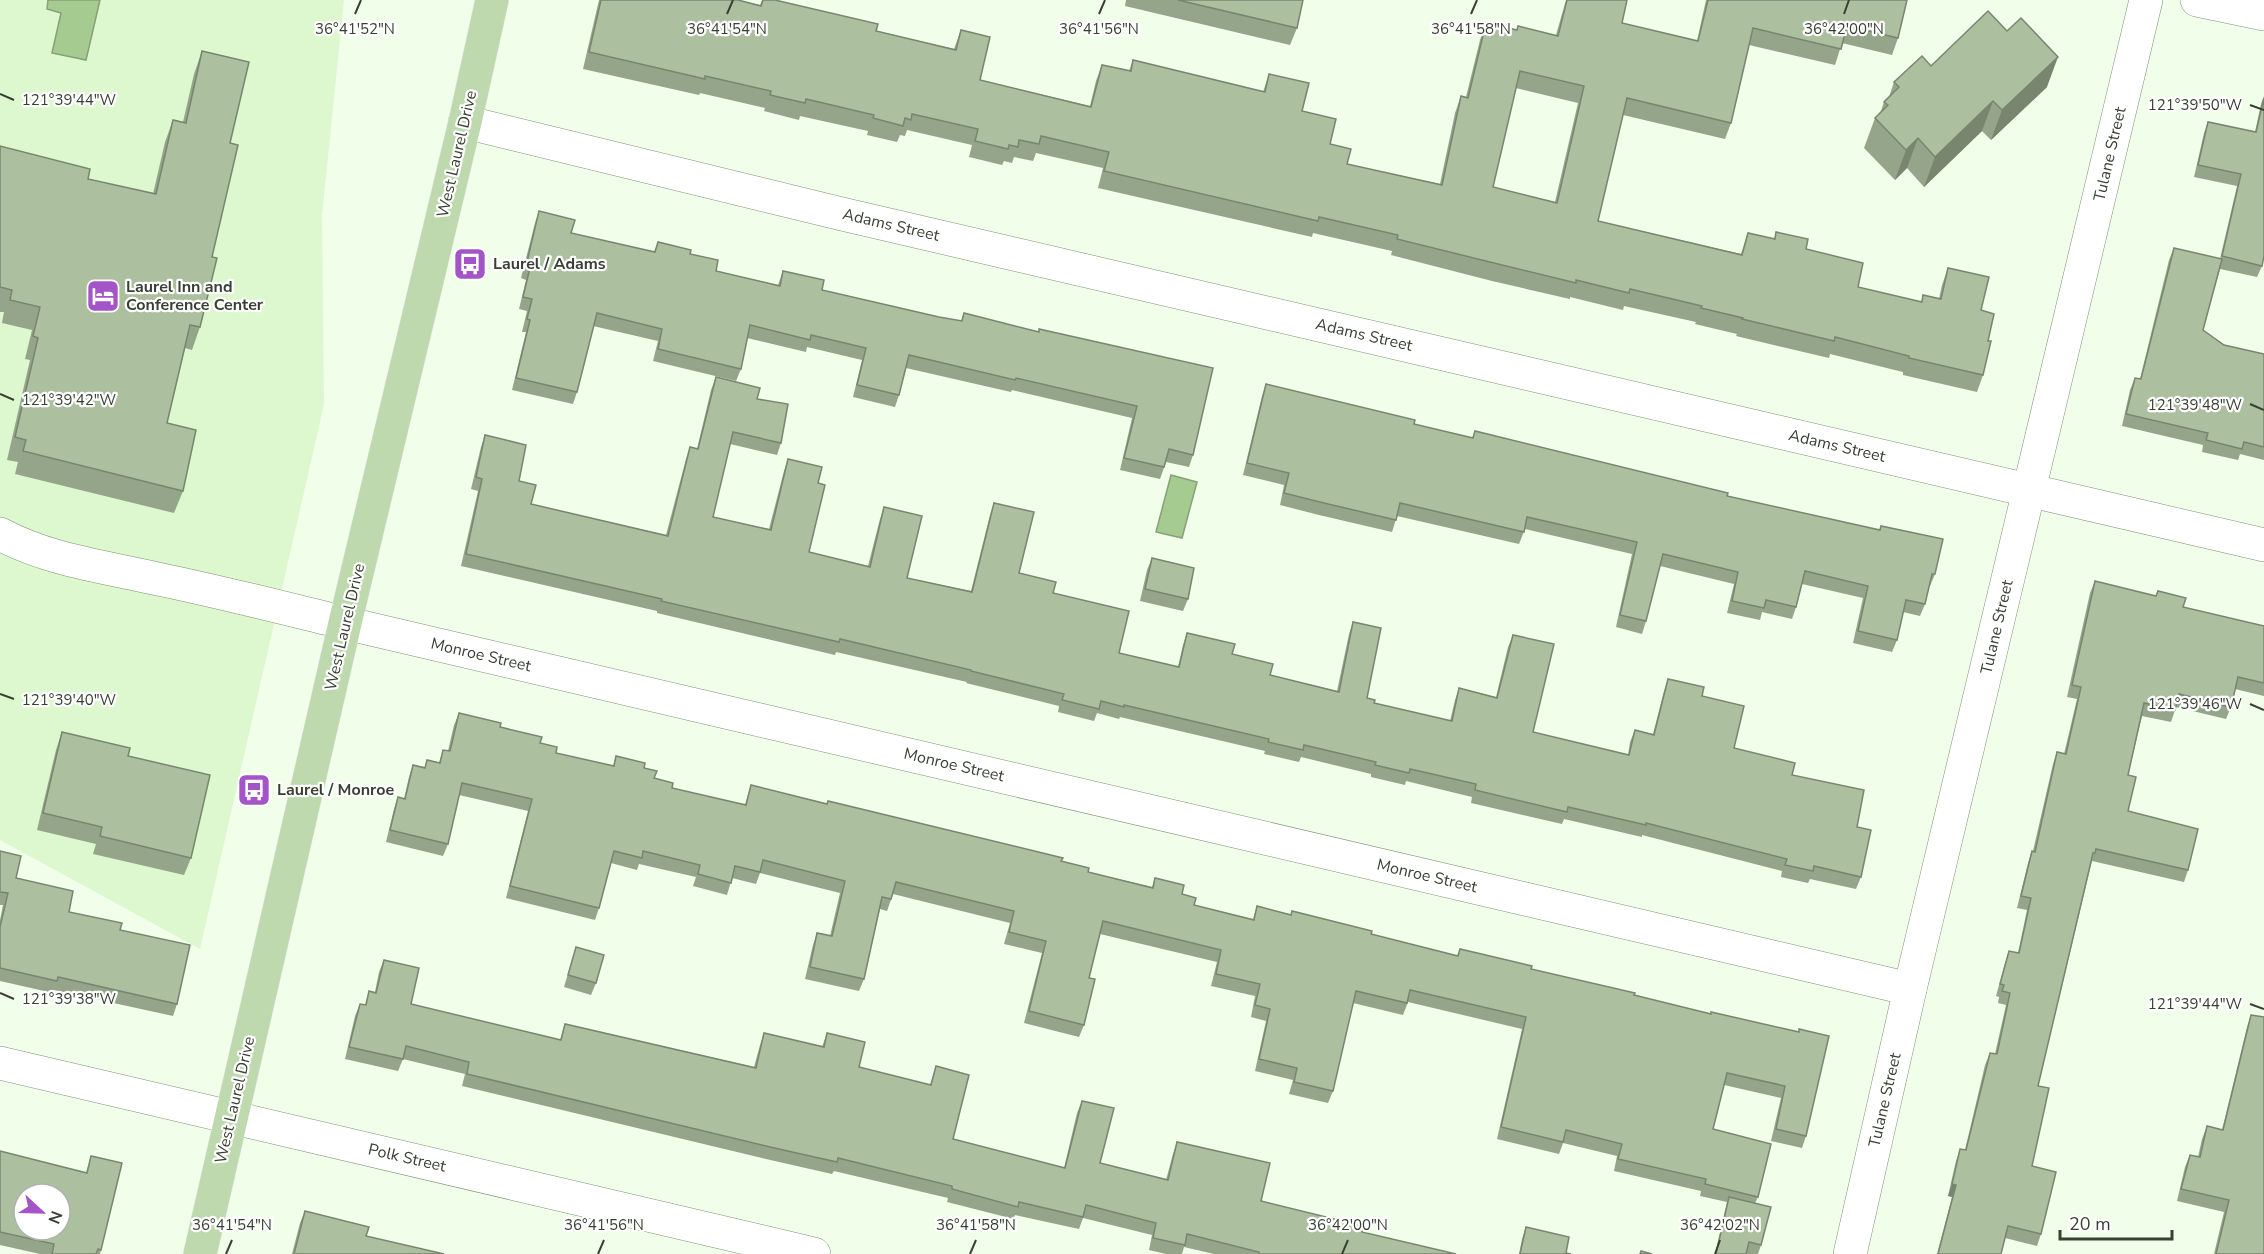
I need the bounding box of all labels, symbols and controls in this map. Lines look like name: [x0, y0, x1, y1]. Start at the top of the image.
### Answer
text: 36°41'52"N: [315, 19, 395, 39]
text: 36°41'54"N: [687, 19, 767, 39]
text: 36°41'56"N: [1059, 19, 1139, 39]
text: 36°41'58"N: [1431, 19, 1511, 39]
text: 36°42'00"N: [1804, 19, 1884, 39]
street label: West Laurel Drive: [432, 88, 482, 220]
text: 121°39'44"W: [22, 90, 117, 110]
text: 121°39'50"W: [2148, 95, 2243, 115]
street label: Tulane Street: [2088, 104, 2132, 203]
street label: Adams Street: [841, 203, 942, 247]
bus stop icon: Laurel / Adams: [452, 246, 488, 282]
place label: Laurel / Adams: [493, 253, 606, 275]
place label: Laurel Inn and Conference Center: [126, 276, 264, 316]
hotel icon: Laurel Inn and Conference Center: [85, 278, 121, 314]
street label: Adams Street: [1314, 313, 1415, 357]
text: 121°39'42"W: [22, 390, 117, 410]
text: 121°39'48"W: [2148, 395, 2243, 415]
street label: Adams Street: [1787, 424, 1888, 468]
street label: West Laurel Drive: [320, 561, 370, 693]
street label: Tulane Street: [1975, 577, 2019, 676]
street label: Monroe Street: [429, 633, 534, 677]
text: 121°39'40"W: [22, 690, 117, 710]
text: 121°39'46"W: [2148, 694, 2243, 714]
street label: Monroe Street: [902, 743, 1007, 787]
bus stop icon: Laurel / Monroe: [236, 772, 272, 808]
place label: Laurel / Monroe: [277, 779, 394, 801]
street label: Monroe Street: [1375, 854, 1480, 898]
text: 121°39'38"W: [22, 989, 117, 1009]
text: 121°39'44"W: [2148, 994, 2243, 1014]
street label: West Laurel Drive: [210, 1034, 260, 1166]
street label: Tulane Street: [1863, 1050, 1907, 1149]
street label: Polk Street: [366, 1138, 448, 1178]
north arrow: [12, 1182, 72, 1242]
scale bar: [2060, 1203, 2172, 1241]
text: N: [43, 1208, 67, 1227]
text: 20 m: [2069, 1212, 2111, 1236]
text: 36°41'54"N: [192, 1215, 272, 1235]
text: 36°41'56"N: [564, 1215, 644, 1235]
text: 36°41'58"N: [936, 1215, 1016, 1235]
text: 36°42'00"N: [1308, 1215, 1388, 1235]
text: 36°42'02"N: [1680, 1215, 1760, 1235]

